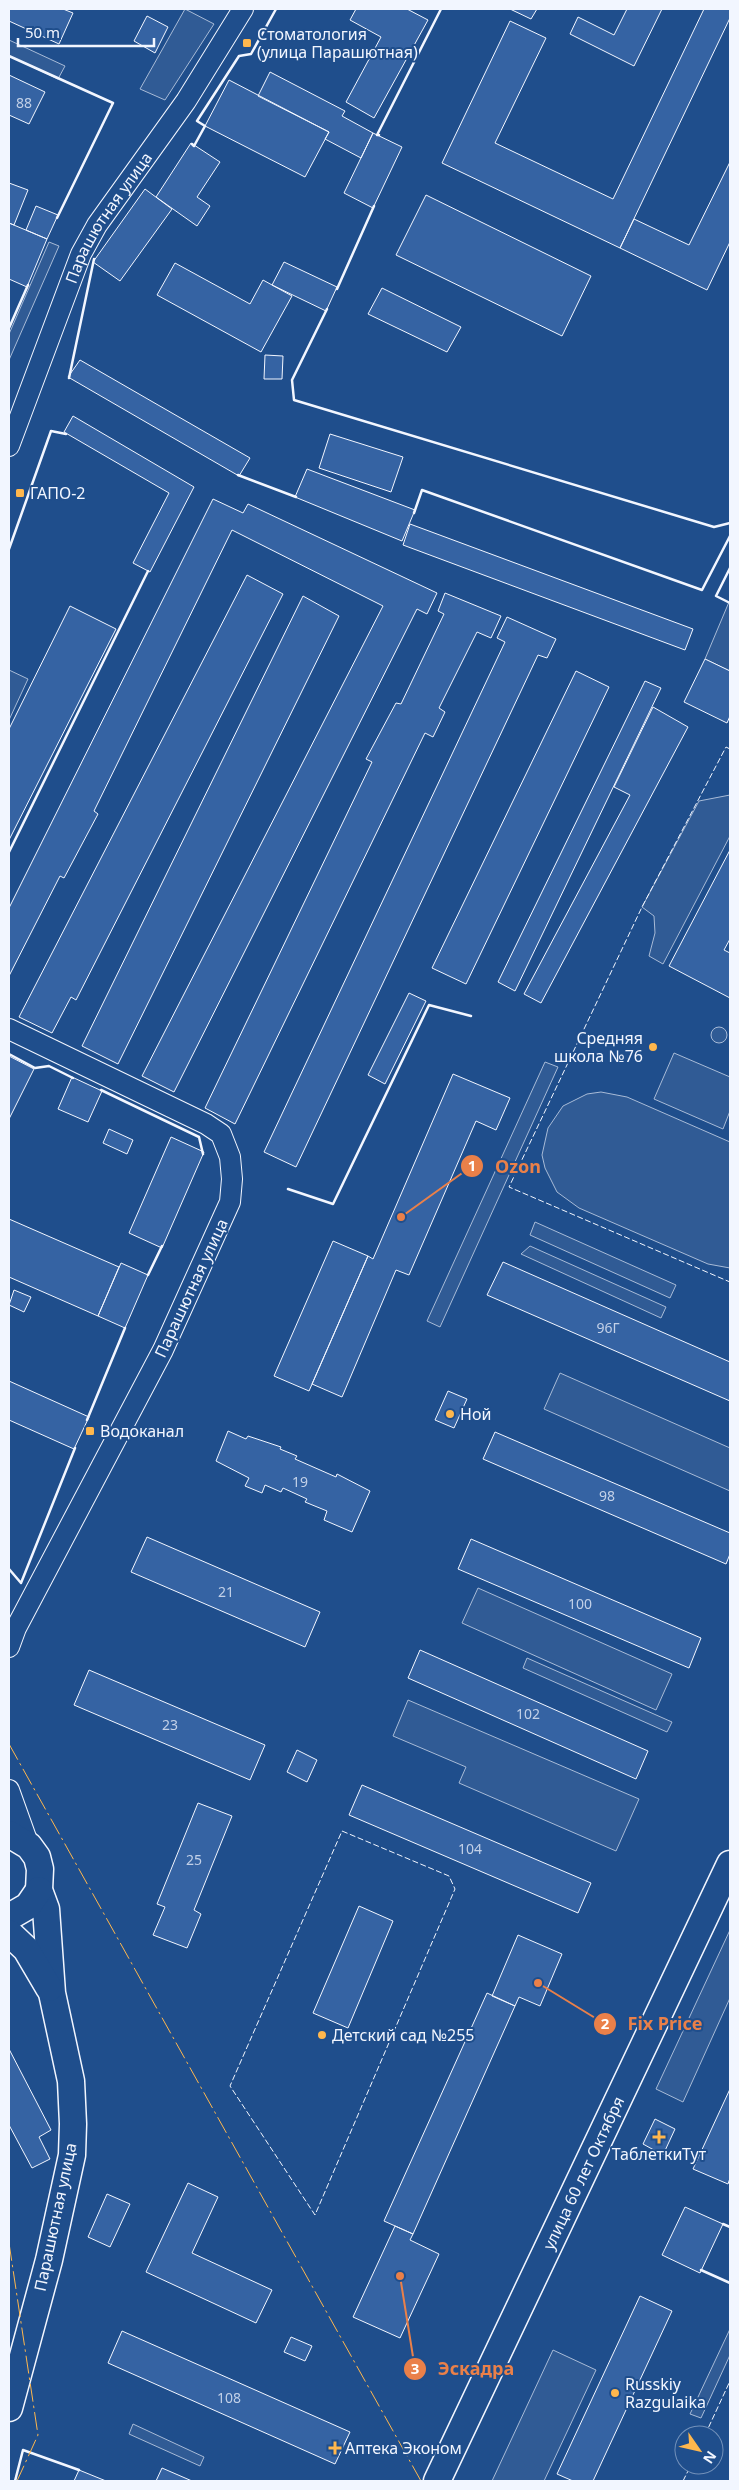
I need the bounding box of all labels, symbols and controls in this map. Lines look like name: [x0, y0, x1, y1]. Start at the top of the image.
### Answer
scale bar: [18, 15, 154, 47]
text: 50 m: [25, 22, 60, 42]
place label: Стоматология (улица Парашютная): [257, 23, 418, 63]
marker: Стоматология (улица Парашютная): [241, 37, 253, 49]
house number: 88: [16, 93, 32, 112]
street label: Парашютная улица: [60, 148, 157, 287]
place label: ГАПО-2: [30, 482, 85, 504]
marker: ГАПО-2: [14, 487, 26, 499]
place label: Средняя школа №76: [554, 1027, 643, 1067]
marker: Средняя школа №76: [647, 1041, 659, 1053]
callout: Ozon: [460, 1150, 551, 1183]
text: Ozon: [495, 1154, 541, 1178]
text: 1: [468, 1155, 476, 1175]
street label: Парашютная улица: [149, 1215, 233, 1361]
house number: 96Г: [596, 1318, 620, 1337]
place label: Ной: [460, 1403, 491, 1425]
marker: Ной: [444, 1408, 456, 1420]
place label: Водоканал: [100, 1420, 184, 1442]
marker: Водоканал: [84, 1425, 96, 1437]
house number: 19: [292, 1472, 308, 1491]
house number: 98: [599, 1486, 615, 1505]
house number: 21: [218, 1582, 234, 1601]
house number: 100: [568, 1594, 592, 1613]
house number: 102: [516, 1704, 540, 1723]
house number: 23: [162, 1715, 178, 1734]
house number: 104: [458, 1839, 482, 1858]
house number: 25: [186, 1850, 202, 1869]
callout: Fix Price: [592, 2007, 712, 2040]
text: Fix Price: [628, 2011, 703, 2035]
text: 2: [601, 2013, 610, 2033]
place label: Детский сад №255: [332, 2024, 474, 2046]
marker: Детский сад №255: [316, 2029, 328, 2041]
street label: улица 60 лет Октября: [537, 2093, 629, 2253]
marker: ТаблеткиТут: [653, 2131, 665, 2143]
street label: Парашютная улица: [29, 2141, 81, 2293]
place label: ТаблеткиТут: [612, 2143, 707, 2165]
callout: Эскадра: [403, 2353, 524, 2386]
text: Эскадра: [438, 2356, 514, 2380]
text: 3: [411, 2358, 419, 2378]
place label: Russkiy Razgulaika: [625, 2373, 706, 2413]
marker: Russkiy Razgulaika: [609, 2387, 621, 2399]
house number: 108: [217, 2388, 241, 2407]
north arrow: [674, 2425, 724, 2475]
place label: Аптека Эконом: [345, 2437, 462, 2459]
marker: Аптека Эконом: [329, 2442, 341, 2454]
text: N: [699, 2448, 721, 2468]

